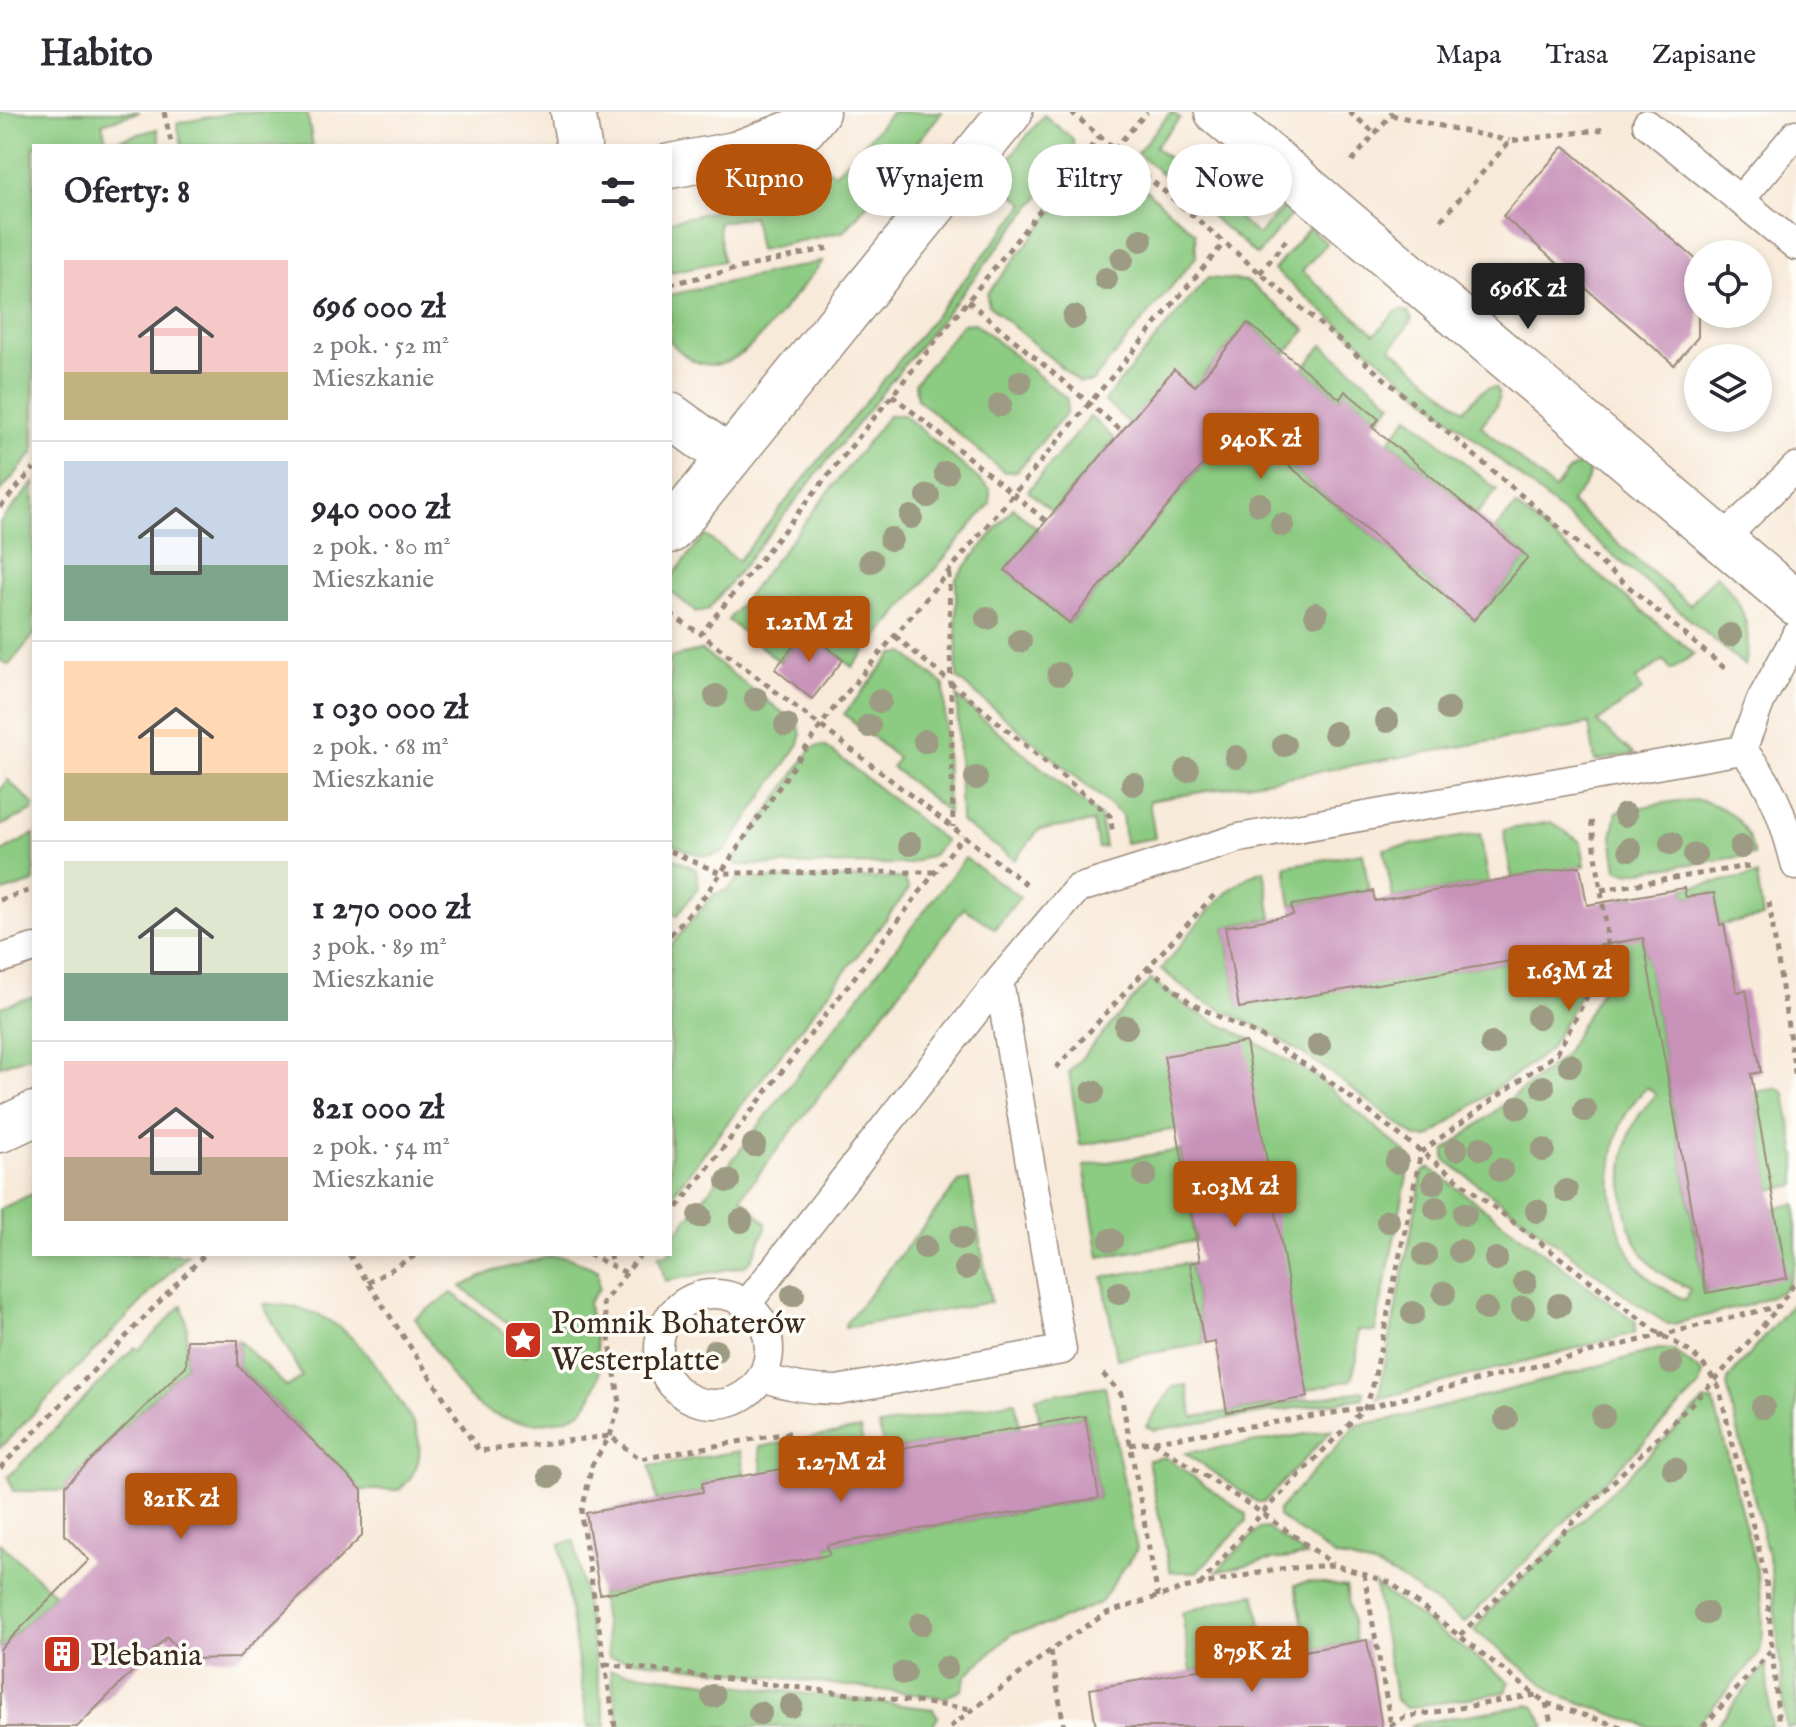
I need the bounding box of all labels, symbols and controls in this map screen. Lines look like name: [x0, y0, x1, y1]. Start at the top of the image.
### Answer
text: Habito: [40, 31, 153, 79]
text: Mapa: [1436, 38, 1501, 73]
text: Trasa: [1545, 38, 1608, 73]
text: Zapisane: [1652, 38, 1756, 73]
chip: Kupno: [696, 144, 832, 216]
chip: Wynajem: [848, 144, 1012, 216]
chip: Filtry: [1028, 144, 1151, 216]
chip: Nowe: [1167, 144, 1292, 216]
icon: filters: [596, 170, 640, 214]
text: Oferty: 8: [64, 171, 190, 214]
map controls: [1684, 240, 1772, 432]
button: locate: [1684, 240, 1772, 328]
pin: 696K zł: [1454, 263, 1602, 331]
text: 696K zł: [1490, 272, 1566, 305]
text: 696 000 zł: [312, 286, 446, 329]
icon: home: [128, 292, 224, 388]
text: 2 pok. · 52 m²: [312, 329, 449, 362]
button: layers: [1684, 344, 1772, 432]
text: Mieszkanie: [312, 362, 434, 395]
pin: 940K zł: [1187, 413, 1335, 481]
text: 940K zł: [1221, 422, 1301, 455]
text: 940 000 zł: [312, 487, 450, 530]
icon: home: [128, 493, 224, 589]
text: 2 pok. · 80 m²: [312, 530, 451, 563]
text: Mieszkanie: [312, 563, 434, 596]
pin: 1.21M zł: [726, 596, 892, 664]
text: 1.21M zł: [766, 605, 852, 638]
text: 1 030 000 zł: [312, 687, 468, 730]
icon: home: [128, 693, 224, 789]
text: 2 pok. · 68 m²: [312, 730, 449, 763]
text: Mieszkanie: [312, 763, 434, 796]
text: 1 270 000 zł: [312, 887, 470, 930]
icon: home: [128, 893, 224, 989]
text: 3 pok. · 89 m²: [312, 930, 447, 963]
pin: 1.63M zł: [1486, 945, 1652, 1013]
text: 1.63M zł: [1526, 954, 1612, 987]
text: Mieszkanie: [312, 963, 434, 996]
text: 821 000 zł: [312, 1087, 444, 1130]
icon: home: [128, 1093, 224, 1189]
text: 2 pok. · 54 m²: [312, 1130, 450, 1163]
pin: 1.03M zł: [1152, 1161, 1318, 1229]
text: Mieszkanie: [312, 1163, 434, 1196]
text: 1.03M zł: [1191, 1170, 1279, 1203]
place label: Pomnik Bohaterów Westerplatte: [551, 1304, 806, 1382]
place icon: Pomnik Bohaterów Westerplatte: [502, 1319, 544, 1361]
pin: 1.27M zł: [758, 1436, 924, 1504]
text: 1.27M zł: [797, 1445, 885, 1478]
pin: 821K zł: [107, 1473, 255, 1541]
text: 821K zł: [143, 1482, 219, 1515]
pin: 879K zł: [1178, 1626, 1326, 1694]
building icon: Plebania: [41, 1633, 83, 1675]
text: 879K zł: [1213, 1635, 1291, 1668]
place label: Plebania: [90, 1636, 202, 1677]

